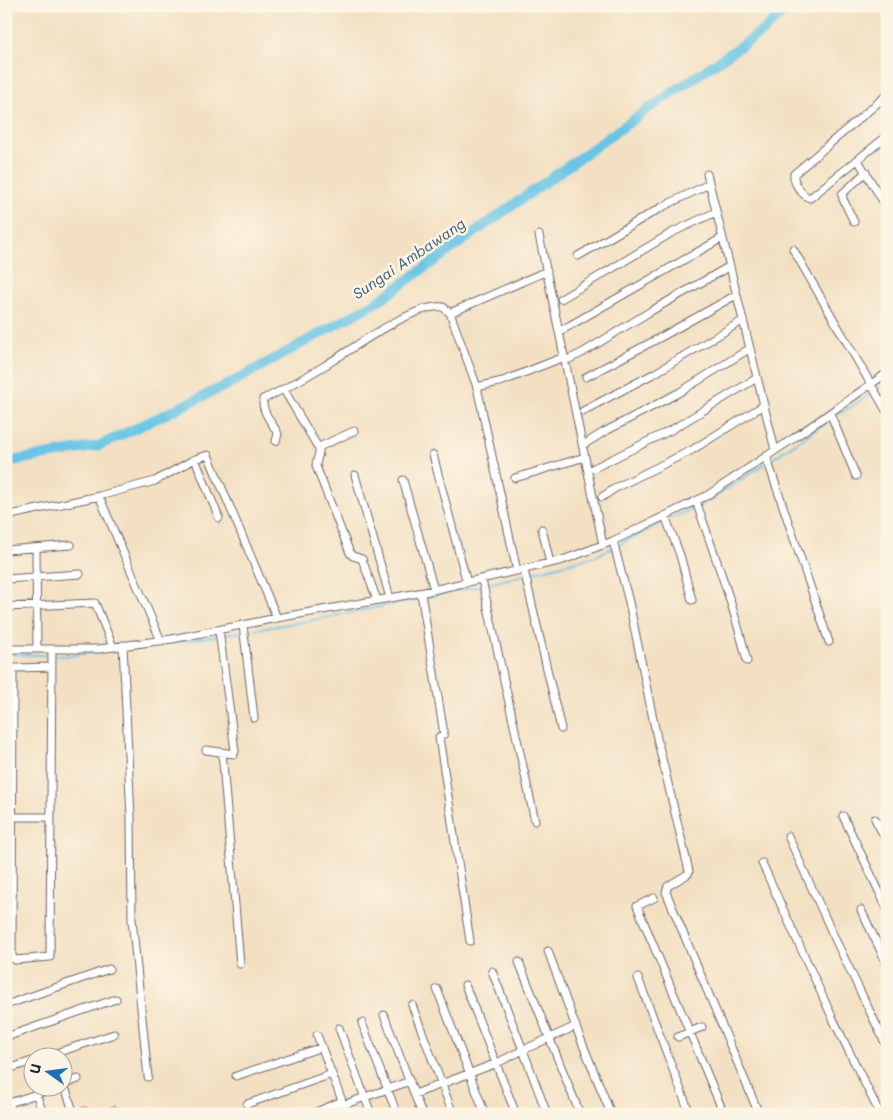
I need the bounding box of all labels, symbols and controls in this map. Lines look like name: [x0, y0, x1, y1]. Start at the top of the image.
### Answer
water label: Sungai Ambawang: [348, 213, 469, 303]
north arrow: [22, 1048, 72, 1098]
text: U: [24, 1062, 45, 1076]

